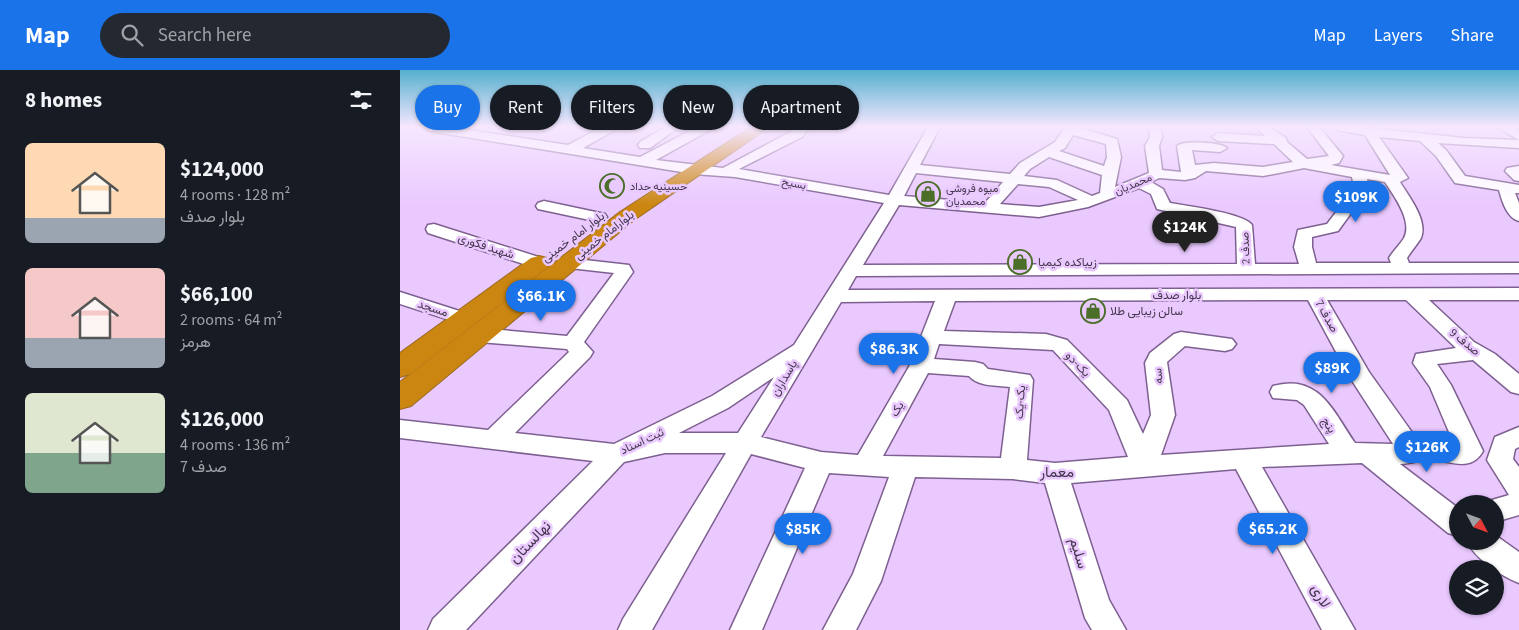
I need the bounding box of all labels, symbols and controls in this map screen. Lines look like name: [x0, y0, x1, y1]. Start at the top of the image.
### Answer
search box: [100, 13, 450, 58]
text: Map: [25, 18, 70, 53]
icon: search: [118, 21, 146, 49]
text: Search here: [158, 22, 251, 49]
text: Map: [1314, 23, 1346, 48]
text: Layers: [1374, 23, 1423, 48]
text: Share: [1451, 23, 1494, 48]
text: 8 homes: [25, 85, 102, 115]
chip: Buy: [415, 85, 480, 130]
chip: Rent: [490, 85, 561, 130]
chip: Filters: [571, 85, 653, 130]
chip: New: [663, 85, 733, 130]
chip: Apartment: [743, 85, 859, 130]
icon: filters: [347, 86, 375, 114]
text: $124,000: [180, 154, 264, 184]
icon: home: [65, 163, 125, 223]
street label: محمدیان: [1112, 170, 1154, 199]
mosque icon: حسینیه حداد: [599, 173, 625, 199]
street label: بسیح: [780, 174, 807, 193]
place label: حسینیه حداد: [630, 179, 687, 194]
pin: $109K: [1321, 180, 1391, 223]
shop icon: میوه فروشی محمدیان: [915, 181, 941, 207]
place label: میوه فروشی محمدیان: [946, 181, 999, 209]
text: 4 rooms · 128 m²: [180, 184, 290, 206]
text: $109K: [1334, 186, 1378, 208]
text: بلوار صدف: [180, 206, 245, 228]
street label: بلوارامام خمینی: [571, 207, 638, 264]
street label: بلوار امام خمینی: [538, 208, 608, 267]
pin: $124K: [1150, 210, 1220, 253]
text: $124K: [1163, 216, 1207, 238]
street label: شهید فکوری: [456, 229, 516, 264]
street label: صدف 2: [1237, 232, 1254, 264]
shop icon: زیباکده کیمیا: [1007, 249, 1033, 275]
place label: زیباکده کیمیا: [1038, 254, 1097, 271]
text: $66,100: [180, 279, 253, 309]
pin: $66.1K: [500, 280, 582, 322]
text: $66.1K: [517, 285, 565, 307]
street label: بلوار صدف: [1153, 287, 1201, 304]
icon: home: [65, 288, 125, 348]
street label: مسجد: [415, 296, 450, 321]
street label: صدف 7: [1311, 297, 1343, 336]
shop icon: سالن زیبایی طلا: [1080, 298, 1106, 324]
place label: سالن زیبایی طلا: [1110, 303, 1183, 320]
text: 2 rooms · 64 m²: [180, 309, 282, 331]
street label: صدف 9: [1446, 325, 1484, 360]
text: هرمز: [180, 331, 211, 353]
pin: $86.3K: [853, 332, 935, 375]
text: $86.3K: [870, 338, 918, 360]
street label: یک-دو: [1061, 348, 1094, 381]
pin: $89K: [1302, 352, 1362, 394]
street label: پاسداران: [767, 357, 802, 400]
text: $89K: [1314, 357, 1350, 379]
street label: سه: [1149, 367, 1168, 385]
street label: یک-یک: [1011, 384, 1030, 420]
street label: یک: [886, 398, 909, 420]
text: $126,000: [180, 404, 264, 434]
icon: home: [65, 413, 125, 473]
street label: پنج: [1317, 414, 1340, 437]
street label: ثبت اسناد: [618, 424, 667, 459]
pin: $126K: [1392, 430, 1462, 473]
text: 4 rooms · 136 m²: [180, 434, 290, 456]
text: $126K: [1405, 436, 1449, 458]
text: صدف 7: [180, 456, 227, 478]
street label: معمار: [1039, 462, 1074, 483]
north arrow: [1449, 495, 1504, 550]
map controls: [1449, 495, 1504, 615]
pin: $85K: [773, 512, 833, 555]
pin: $65.2K: [1232, 512, 1314, 555]
street label: نهالستان: [505, 516, 556, 569]
text: $85K: [785, 518, 821, 540]
text: $65.2K: [1249, 518, 1297, 540]
street label: سلیم: [1064, 535, 1093, 571]
button: layers: [1449, 560, 1504, 615]
street label: لاری: [1306, 581, 1336, 612]

